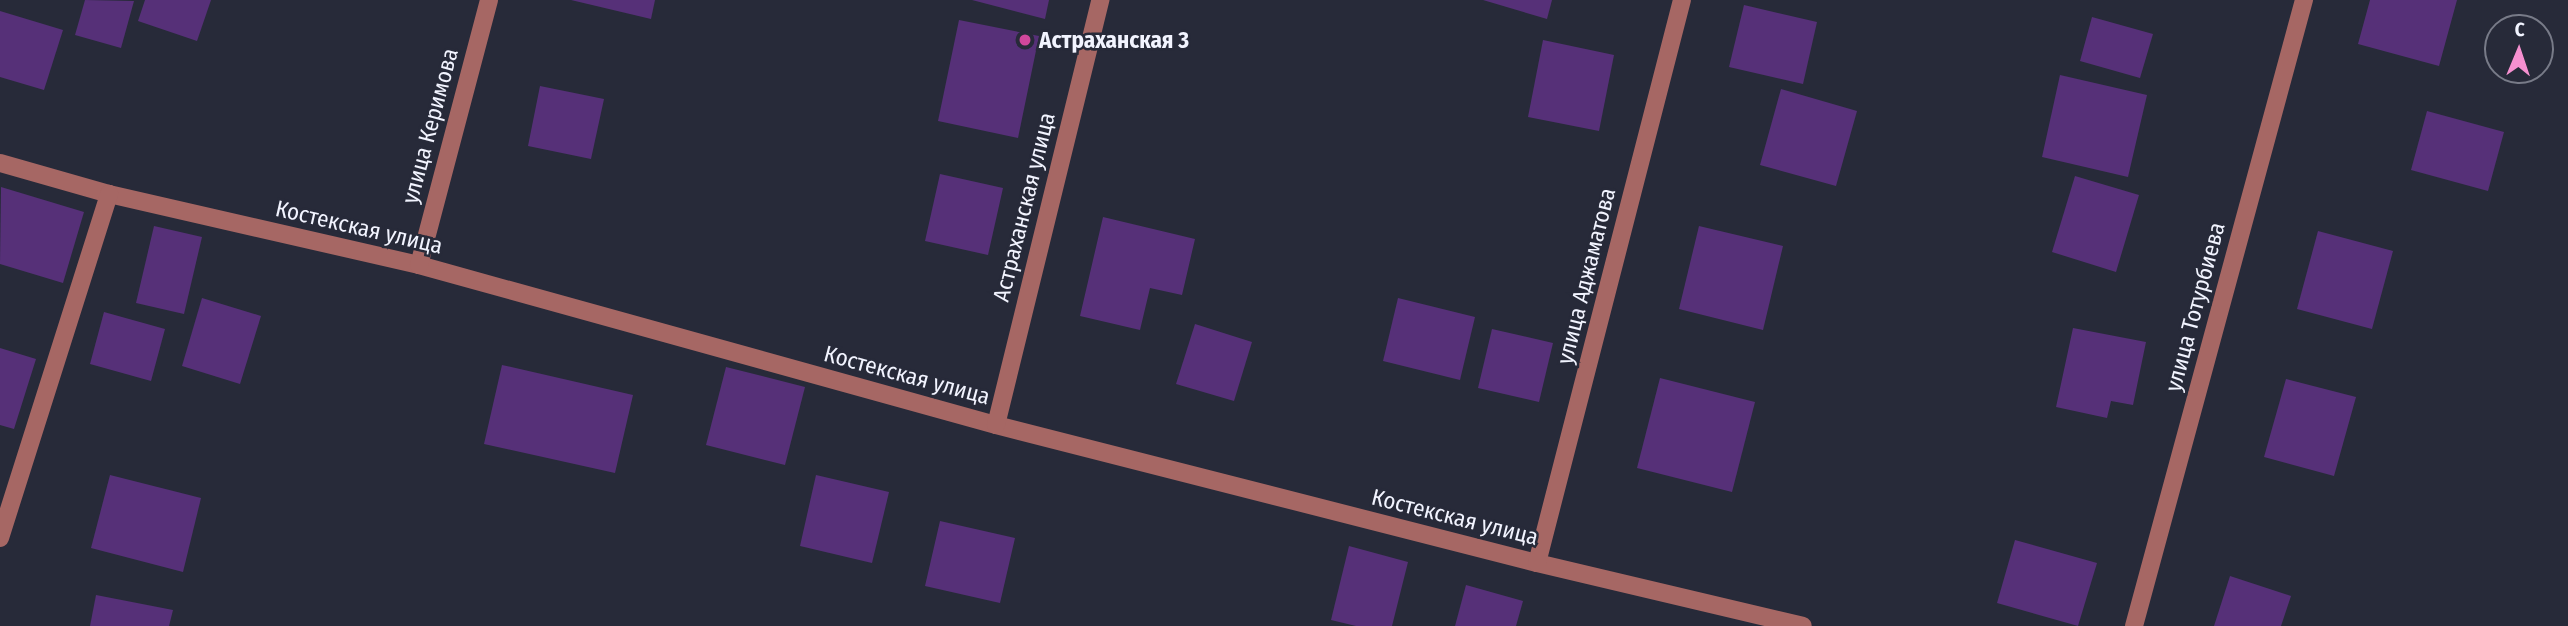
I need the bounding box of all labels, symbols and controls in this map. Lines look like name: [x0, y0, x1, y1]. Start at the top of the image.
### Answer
north arrow: [2484, 14, 2554, 84]
text: С: [2514, 18, 2525, 41]
place label: Астраханская 3: [1039, 26, 1189, 54]
marker: Астраханская 3: [1017, 32, 1033, 48]
street label: улица Керимова: [396, 45, 464, 207]
street label: Астраханская улица: [987, 110, 1061, 304]
street label: улица Аджаматова: [1551, 185, 1621, 367]
street label: Костекская улица: [273, 194, 445, 260]
street label: улица Тотурбиева: [2159, 219, 2231, 395]
street label: Костекская улица: [821, 340, 993, 410]
street label: Костекская улица: [1369, 483, 1541, 551]

